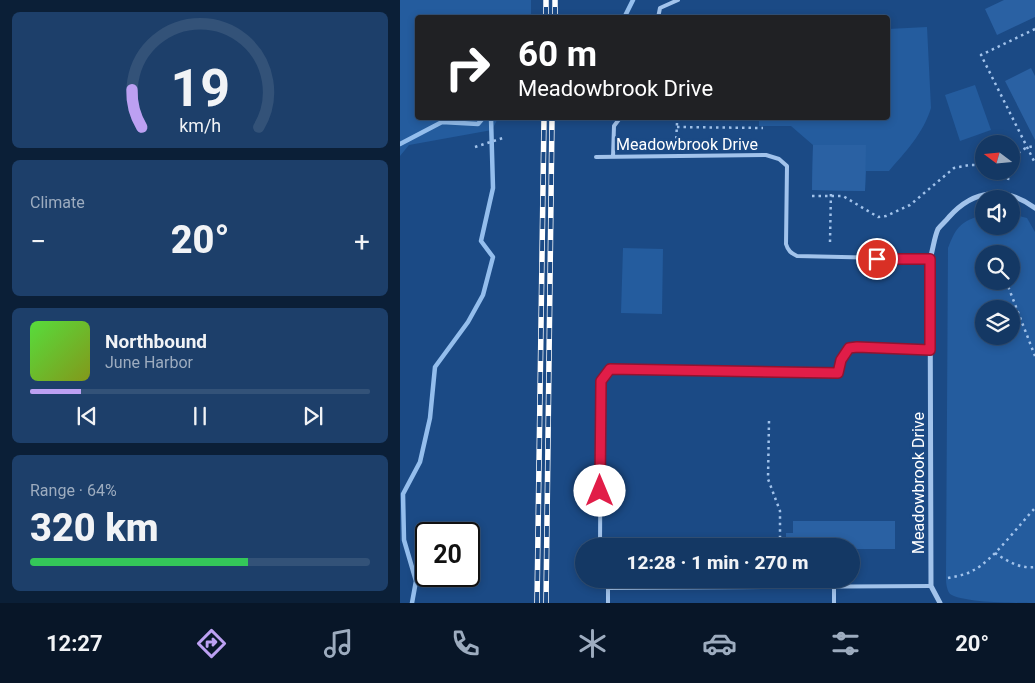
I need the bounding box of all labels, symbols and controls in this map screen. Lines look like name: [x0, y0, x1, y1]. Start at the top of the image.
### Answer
text: 60 m: [518, 34, 597, 75]
icon: right: [435, 35, 500, 100]
text: 19: [170, 58, 230, 119]
text: Meadowbrook Drive: [518, 76, 713, 101]
text: km/h: [179, 115, 221, 136]
street label: Meadowbrook Drive: [616, 135, 758, 154]
north arrow: [975, 135, 1020, 180]
map controls: [975, 135, 1020, 345]
button: sound: [975, 190, 1020, 235]
text: Climate: [30, 193, 85, 212]
text: 20°: [171, 218, 229, 262]
text: −: [30, 225, 46, 258]
text: +: [354, 225, 370, 258]
pin: [856, 238, 898, 280]
icon: arrive: [863, 245, 891, 273]
button: search: [975, 245, 1020, 290]
button: layers: [975, 300, 1020, 345]
text: Northbound: [105, 330, 207, 353]
text: June Harbor: [105, 353, 193, 372]
icon: previous: [73, 402, 101, 430]
icon: pause: [186, 402, 214, 430]
icon: next: [299, 402, 327, 430]
street label: Meadowbrook Drive: [909, 412, 928, 554]
position arrow: [573, 464, 625, 516]
text: Range · 64%: [30, 481, 117, 500]
text: 320 km: [30, 506, 159, 550]
speed limit sign: 20: [415, 522, 480, 587]
text: 12:28 · 1 min · 270 m: [626, 551, 809, 574]
icon: directions: [194, 626, 229, 661]
icon: music: [321, 626, 356, 661]
icon: phone: [448, 626, 483, 661]
icon: climate: [575, 626, 610, 661]
icon: car: [702, 626, 737, 661]
icon: filters: [828, 626, 863, 661]
text: 12:27: [46, 631, 103, 656]
text: 20°: [955, 631, 989, 656]

